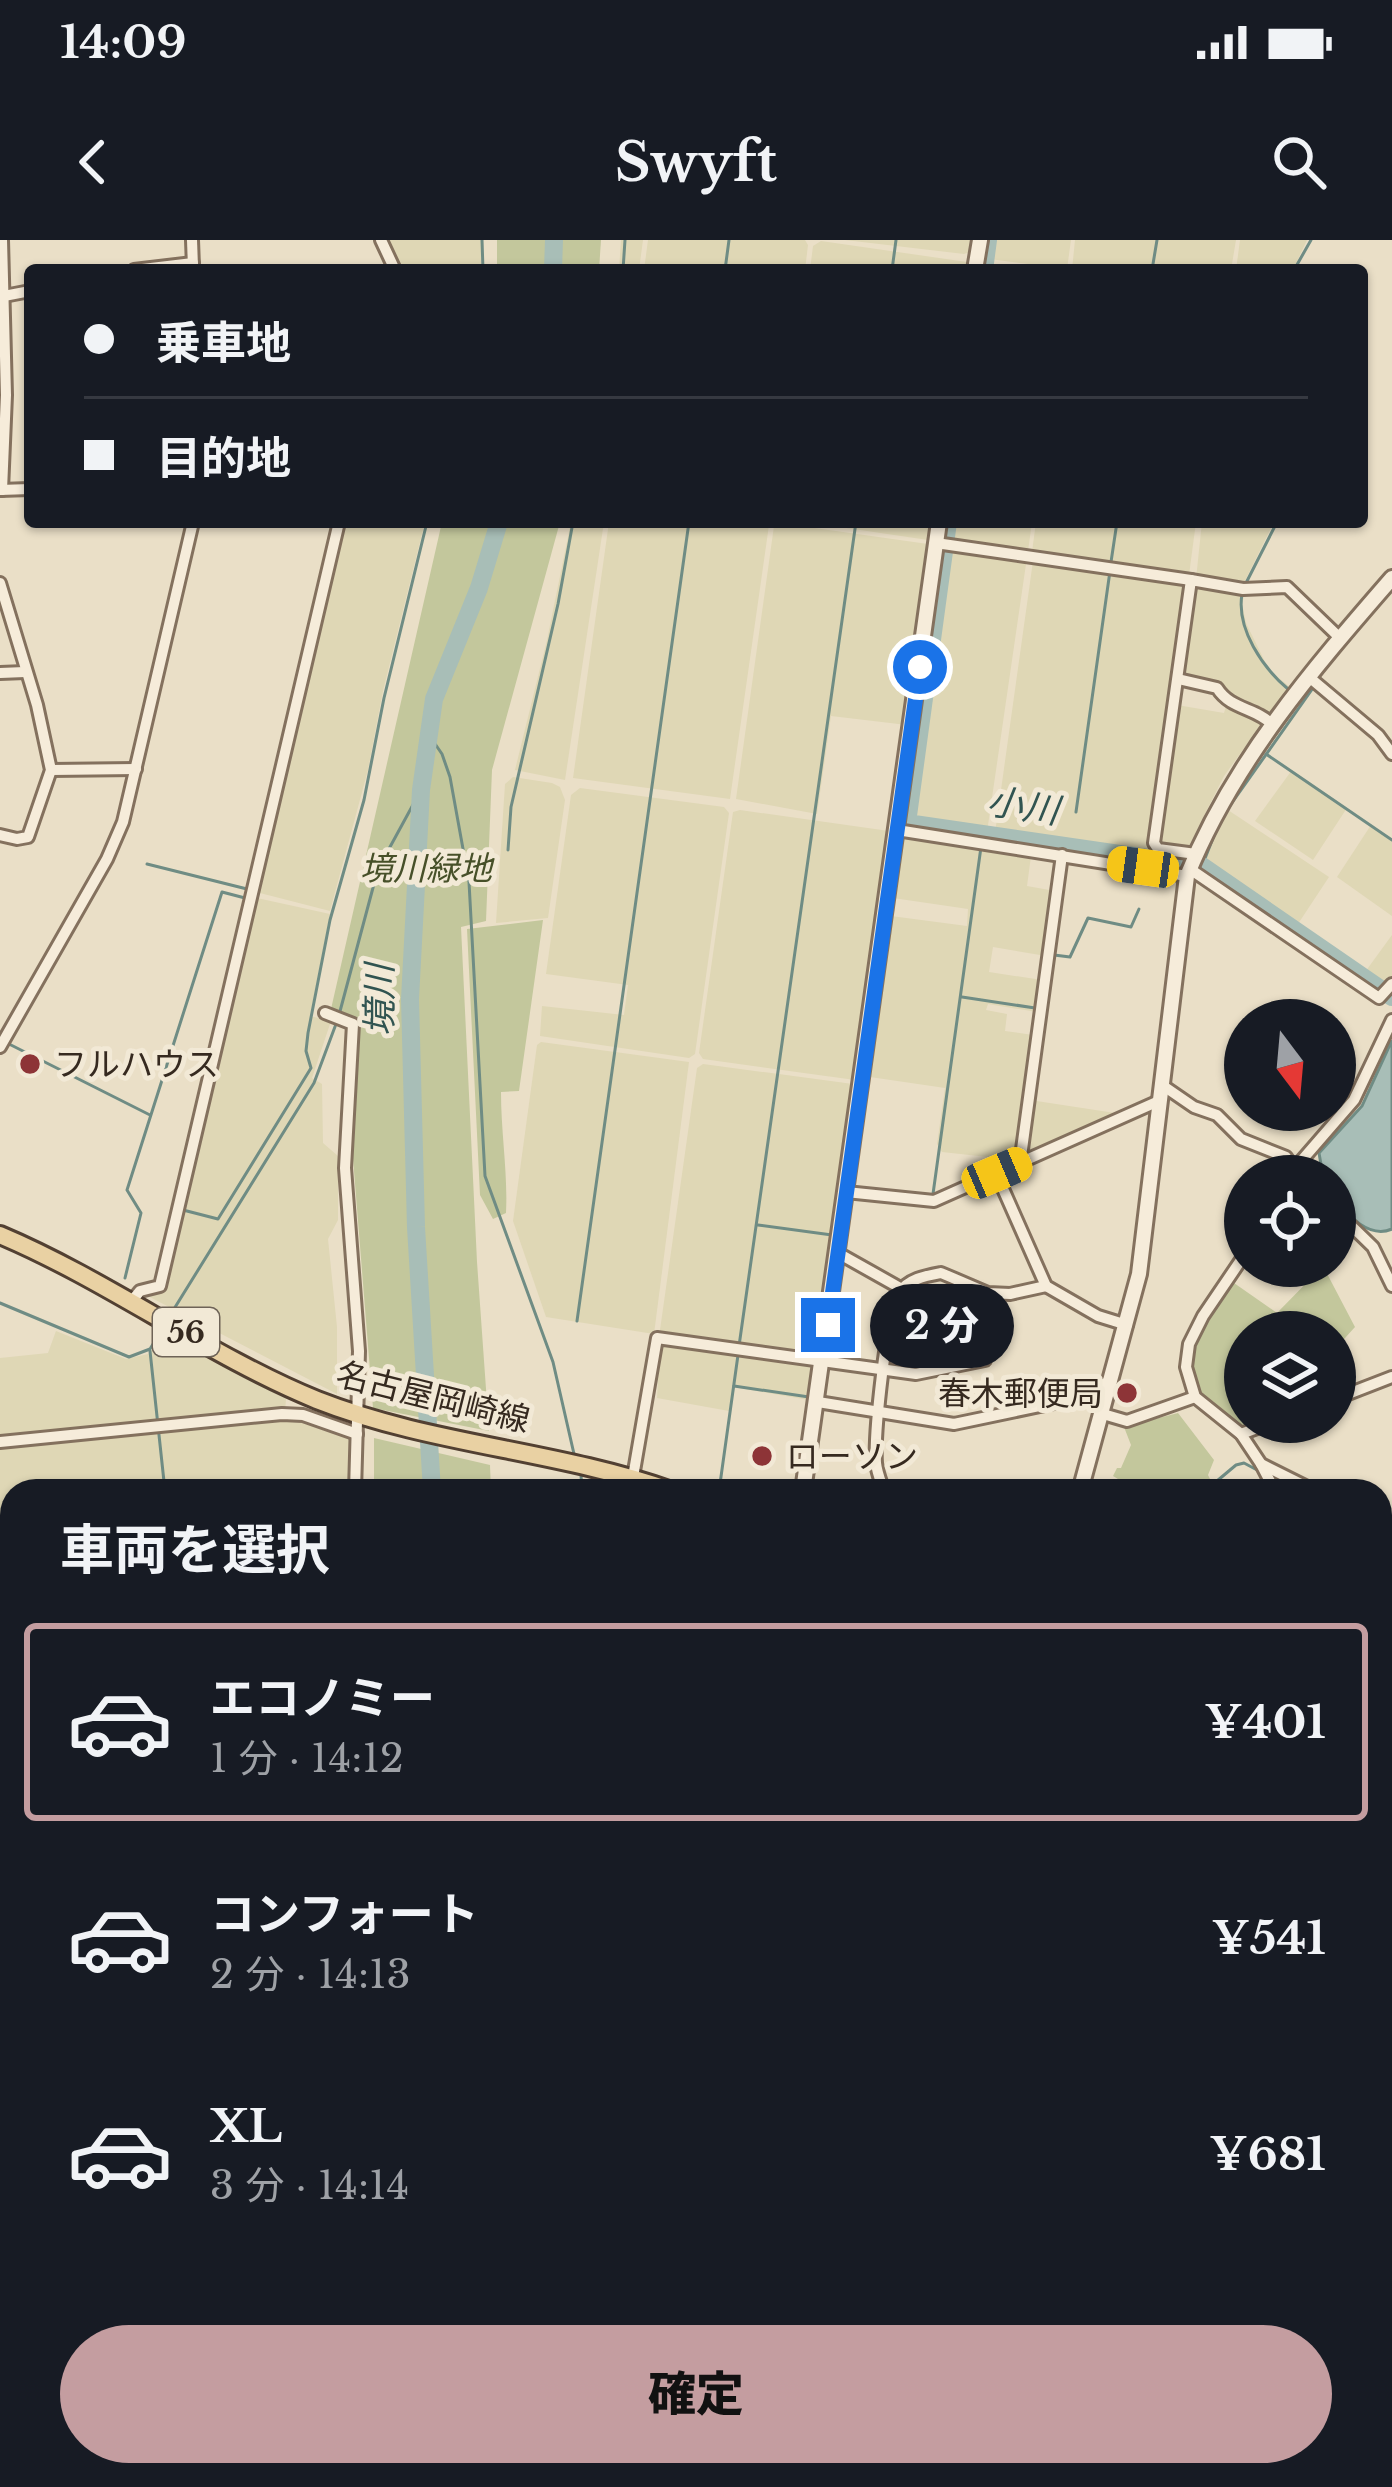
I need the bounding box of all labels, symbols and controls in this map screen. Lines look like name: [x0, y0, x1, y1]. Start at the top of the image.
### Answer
text: 14:09: [60, 14, 187, 70]
icon: back: [60, 129, 126, 195]
text: Swyft: [615, 129, 777, 196]
icon: search: [1266, 129, 1332, 195]
text: 乗車地: [156, 315, 291, 371]
text: 目的地: [156, 430, 291, 486]
route start: [893, 640, 947, 694]
water label: 小川: [984, 779, 1066, 834]
car: [1105, 844, 1181, 890]
park label: 境川緑地: [360, 848, 495, 889]
water label: 境川: [357, 960, 402, 1036]
north arrow: [1224, 999, 1356, 1131]
map controls: [1224, 999, 1356, 1443]
place label: フルハウス: [54, 1044, 219, 1085]
marker: フルハウス: [17, 1051, 43, 1077]
car: [957, 1142, 1037, 1204]
button: locate: [1224, 1155, 1356, 1287]
callout: 2 分: [870, 1283, 1014, 1367]
route end: [801, 1298, 855, 1352]
text: 2 分: [905, 1301, 979, 1350]
road number: 56: [153, 1308, 219, 1356]
button: layers: [1224, 1311, 1356, 1443]
street label: 名古屋岡崎線: [332, 1353, 534, 1441]
place label: 春木郵便局: [938, 1373, 1103, 1414]
marker: 春木郵便局: [1114, 1380, 1140, 1406]
place label: ローソン: [786, 1436, 918, 1477]
marker: ローソン: [749, 1443, 775, 1469]
text: 車両を選択: [60, 1517, 330, 1584]
icon: car: [66, 1668, 174, 1776]
text: エコノミー: [210, 1670, 435, 1726]
text: ¥401: [1204, 1694, 1326, 1750]
text: 1 分 · 14:12: [210, 1734, 404, 1783]
icon: car: [66, 1884, 174, 1992]
text: コンフォート: [210, 1886, 479, 1942]
text: ¥541: [1211, 1910, 1326, 1966]
text: 2 分 · 14:13: [210, 1950, 410, 1999]
text: XL: [210, 2098, 282, 2154]
icon: car: [66, 2100, 174, 2208]
text: ¥681: [1209, 2126, 1326, 2182]
text: 3 分 · 14:14: [210, 2161, 409, 2210]
button: 確定: [60, 2325, 1332, 2463]

